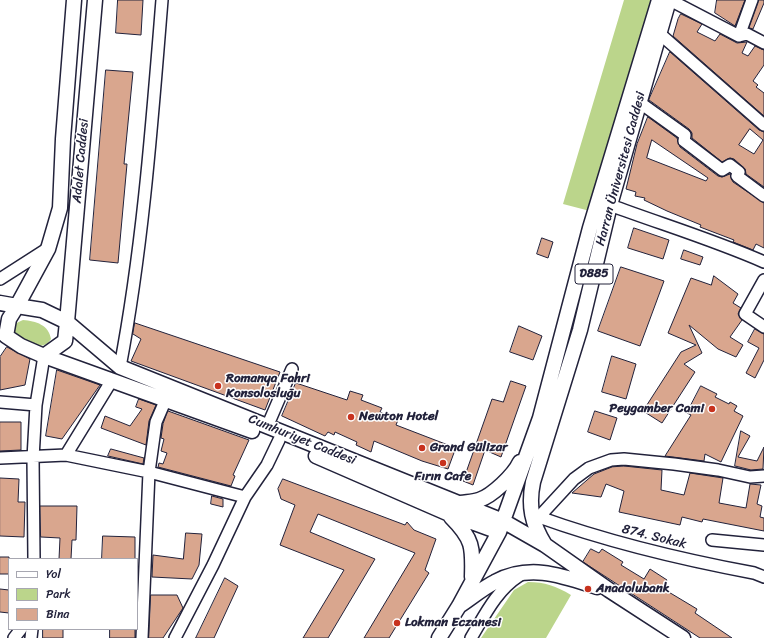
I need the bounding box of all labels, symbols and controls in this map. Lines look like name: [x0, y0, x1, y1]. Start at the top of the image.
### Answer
street label: Harran Üniversitesi Caddesi: [593, 90, 649, 248]
street label: Adalet Caddesi: [70, 118, 92, 204]
road number: D885: [575, 264, 613, 284]
place label: Romanya Fahri Konsolosluğu: [226, 371, 310, 402]
marker: Romanya Fahri Konsolosluğu: [213, 381, 223, 391]
place label: Peygamber Cami: [609, 401, 704, 417]
marker: Peygamber Cami: [707, 404, 717, 414]
place label: Newton Hotel: [359, 409, 438, 425]
street label: Cumhuriyet Caddesi: [246, 411, 358, 469]
marker: Newton Hotel: [346, 412, 356, 422]
place label: Grand Gülizar: [430, 440, 508, 456]
marker: Grand Gülizar: [417, 443, 427, 453]
marker: Fırın Cafe: [438, 458, 448, 468]
place label: Fırın Cafe: [414, 469, 472, 485]
street label: 874. Sokak: [620, 521, 688, 553]
legend: [8, 558, 138, 630]
text: Yol: [46, 563, 61, 585]
place label: Anadolubank: [596, 581, 670, 597]
text: Park: [46, 583, 71, 605]
marker: Anadolubank: [583, 584, 593, 594]
text: Bina: [46, 603, 69, 625]
place label: Lokman Eczanesi: [405, 615, 501, 631]
marker: Lokman Eczanesi: [392, 618, 402, 628]

